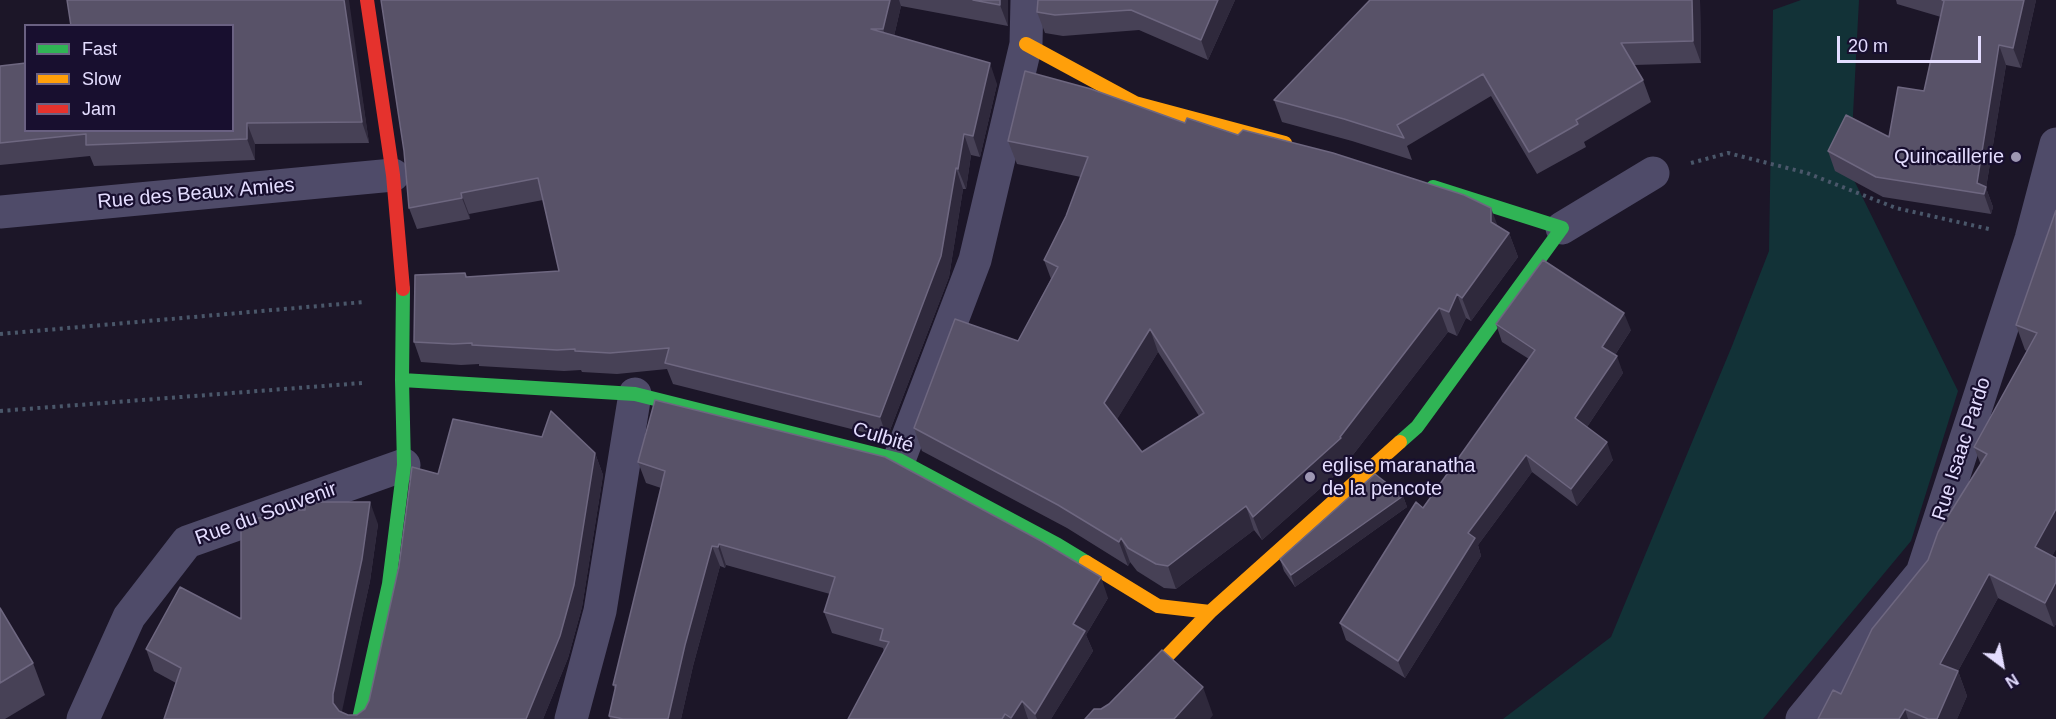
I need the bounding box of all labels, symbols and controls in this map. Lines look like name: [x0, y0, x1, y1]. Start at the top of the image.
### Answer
legend: [24, 24, 234, 132]
scale bar: [1840, 24, 1984, 62]
text: 20 m: [1848, 36, 1888, 56]
text: Fast: [82, 39, 117, 59]
text: Slow: [82, 69, 121, 89]
text: Jam: [82, 99, 116, 119]
place label: Quincaillerie: [1894, 145, 2004, 169]
marker: Quincaillerie: [2009, 150, 2023, 164]
street label: Rue des Beaux Amies: [96, 173, 296, 215]
street label: Rue Isaac Pardo: [1928, 374, 1996, 524]
street label: Culbité: [850, 417, 916, 459]
place label: eglise maranatha de la pencote: [1322, 454, 1475, 501]
marker: eglise maranatha de la pencote: [1303, 470, 1317, 484]
street label: Rue du Souvenir: [192, 477, 340, 551]
north arrow: [1972, 635, 2032, 695]
text: N: [2002, 670, 2021, 691]

